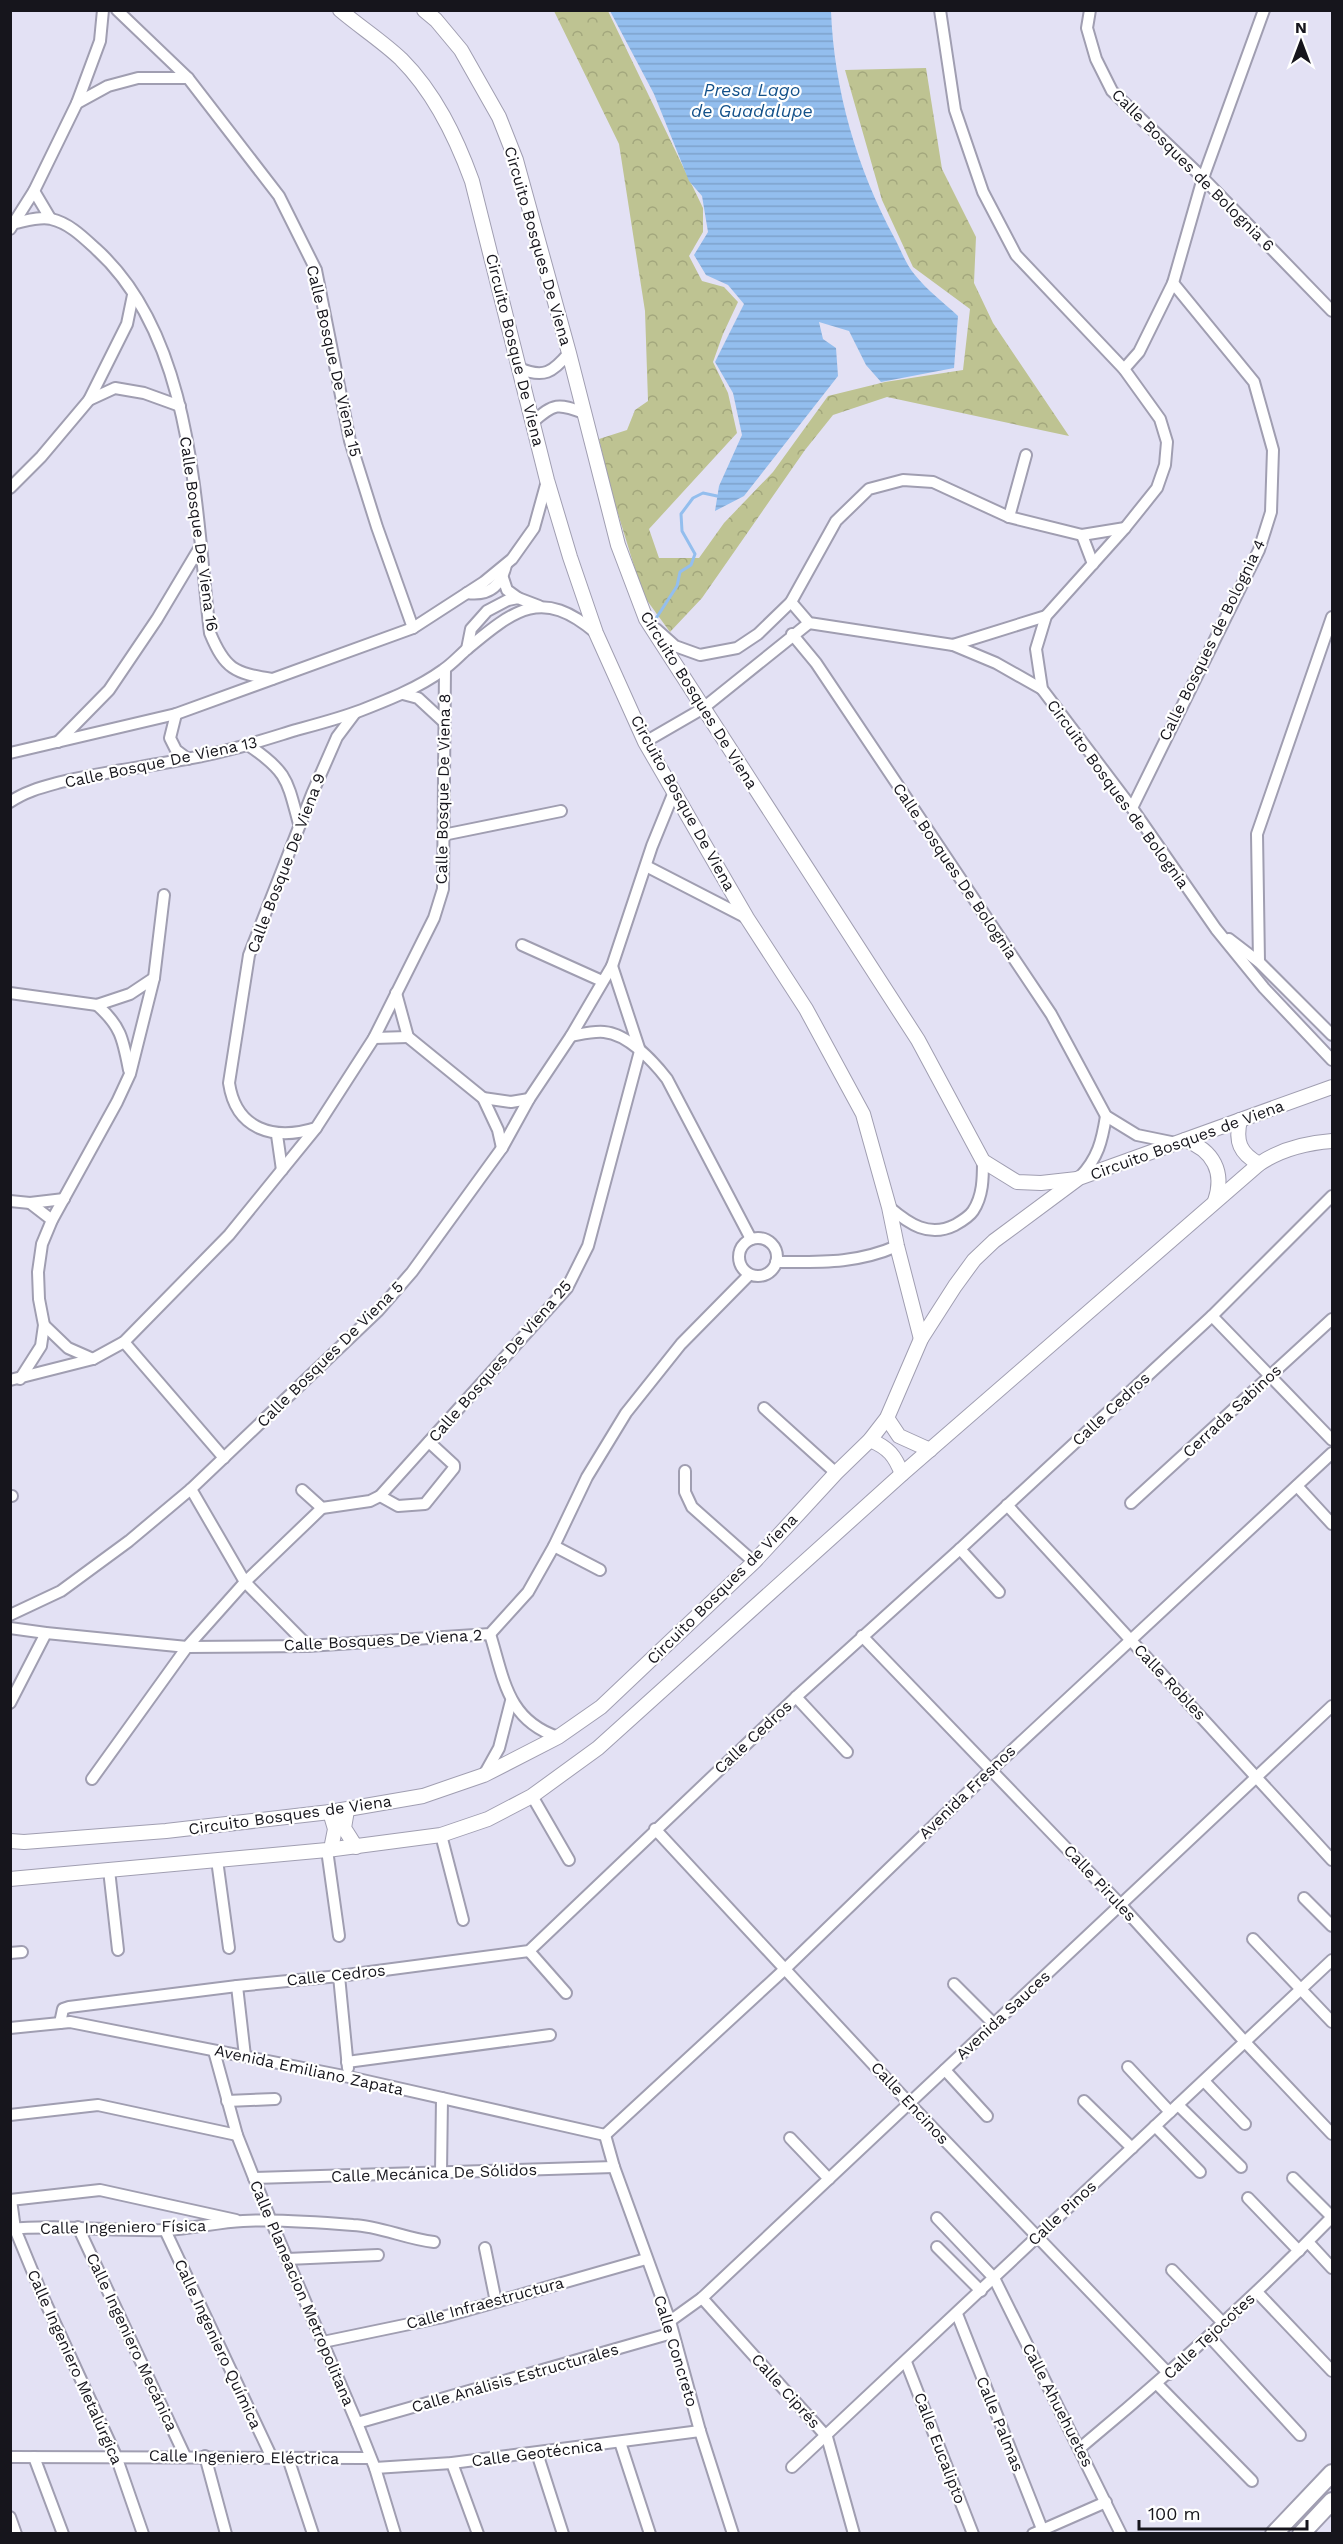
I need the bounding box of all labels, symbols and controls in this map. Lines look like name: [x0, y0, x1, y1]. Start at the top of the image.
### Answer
north arrow: [1271, 12, 1331, 72]
text: N: [1295, 18, 1307, 37]
water label: Presa Lago de Guadalupe: [691, 79, 813, 121]
street label: Calle Bosques de Bolognia 6: [1108, 85, 1278, 255]
street label: Circuito Bosques De Viena: [500, 144, 576, 348]
street label: Circuito Bosque De Viena: [482, 252, 548, 448]
street label: Calle Bosque De Viena 15: [303, 263, 365, 459]
street label: Calle Bosque De Viena 16: [176, 435, 222, 633]
street label: Calle Bosques de Bolognia 4: [1155, 536, 1269, 744]
street label: Circuito Bosques De Viena: [636, 607, 762, 793]
street label: Calle Bosque De Viena 8: [432, 693, 454, 885]
street label: Circuito Bosques de Bolognia: [1043, 696, 1193, 892]
street label: Circuito Bosque De Viena: [627, 712, 739, 894]
street label: Calle Bosque De Viena 13: [63, 732, 259, 792]
street label: Calle Bosque De Viena 9: [243, 770, 329, 956]
street label: Calle Bosques De Bolognia: [889, 779, 1021, 963]
street label: Circuito Bosques de Viena: [1087, 1096, 1287, 1184]
street label: Calle Bosques De Viena 25: [425, 1276, 575, 1446]
street label: Calle Bosques De Viena 5: [253, 1277, 407, 1431]
street label: Cerrada Sabinos: [1179, 1361, 1285, 1461]
street label: Calle Cedros: [1068, 1368, 1154, 1450]
street label: Circuito Bosques de Viena: [643, 1510, 801, 1668]
street label: Calle Bosques De Viena 2: [283, 1625, 483, 1655]
street label: Calle Robles: [1130, 1640, 1210, 1724]
street label: Calle Cedros: [710, 1696, 796, 1778]
street label: Avenida Fresnos: [915, 1741, 1019, 1843]
street label: Circuito Bosques de Viena: [187, 1791, 393, 1839]
street label: Calle Pirules: [1060, 1841, 1140, 1925]
street label: Calle Cedros: [286, 1960, 386, 1990]
street label: Avenida Sauces: [952, 1967, 1054, 2063]
street label: Avenida Emiliano Zapata: [213, 2041, 405, 2099]
street label: Calle Encinos: [867, 2058, 953, 2148]
street label: Calle Mecánica De Sólidos: [331, 2160, 537, 2186]
street label: Calle Planeacion Metropolitana: [246, 2177, 358, 2409]
street label: Calle Pinos: [1024, 2177, 1100, 2249]
street label: Calle Ingeniero Física: [40, 2216, 206, 2238]
street label: Calle Ingeniero Mecánica: [82, 2250, 182, 2434]
street label: Calle Ingeniero Química: [170, 2256, 266, 2432]
street label: Calle Ingeniero Metalúrgica: [23, 2267, 127, 2467]
street label: Calle Infraestructura: [404, 2273, 566, 2333]
street label: Calle Tejocotes: [1159, 2289, 1259, 2383]
street label: Calle Concreto: [650, 2293, 702, 2409]
street label: Calle Análisis Estructurales: [409, 2339, 621, 2417]
street label: Calle Ahuehuetes: [1019, 2340, 1097, 2470]
street label: Calle Ciprés: [748, 2350, 824, 2432]
street label: Calle Palmas: [972, 2374, 1028, 2474]
street label: Calle Eucalipto: [910, 2390, 970, 2506]
street label: Calle Geotécnica: [470, 2436, 604, 2470]
street label: Calle Ingeniero Eléctrica: [149, 2446, 339, 2468]
scale bar: [1139, 2493, 1307, 2531]
text: 100 m: [1148, 2503, 1201, 2524]

